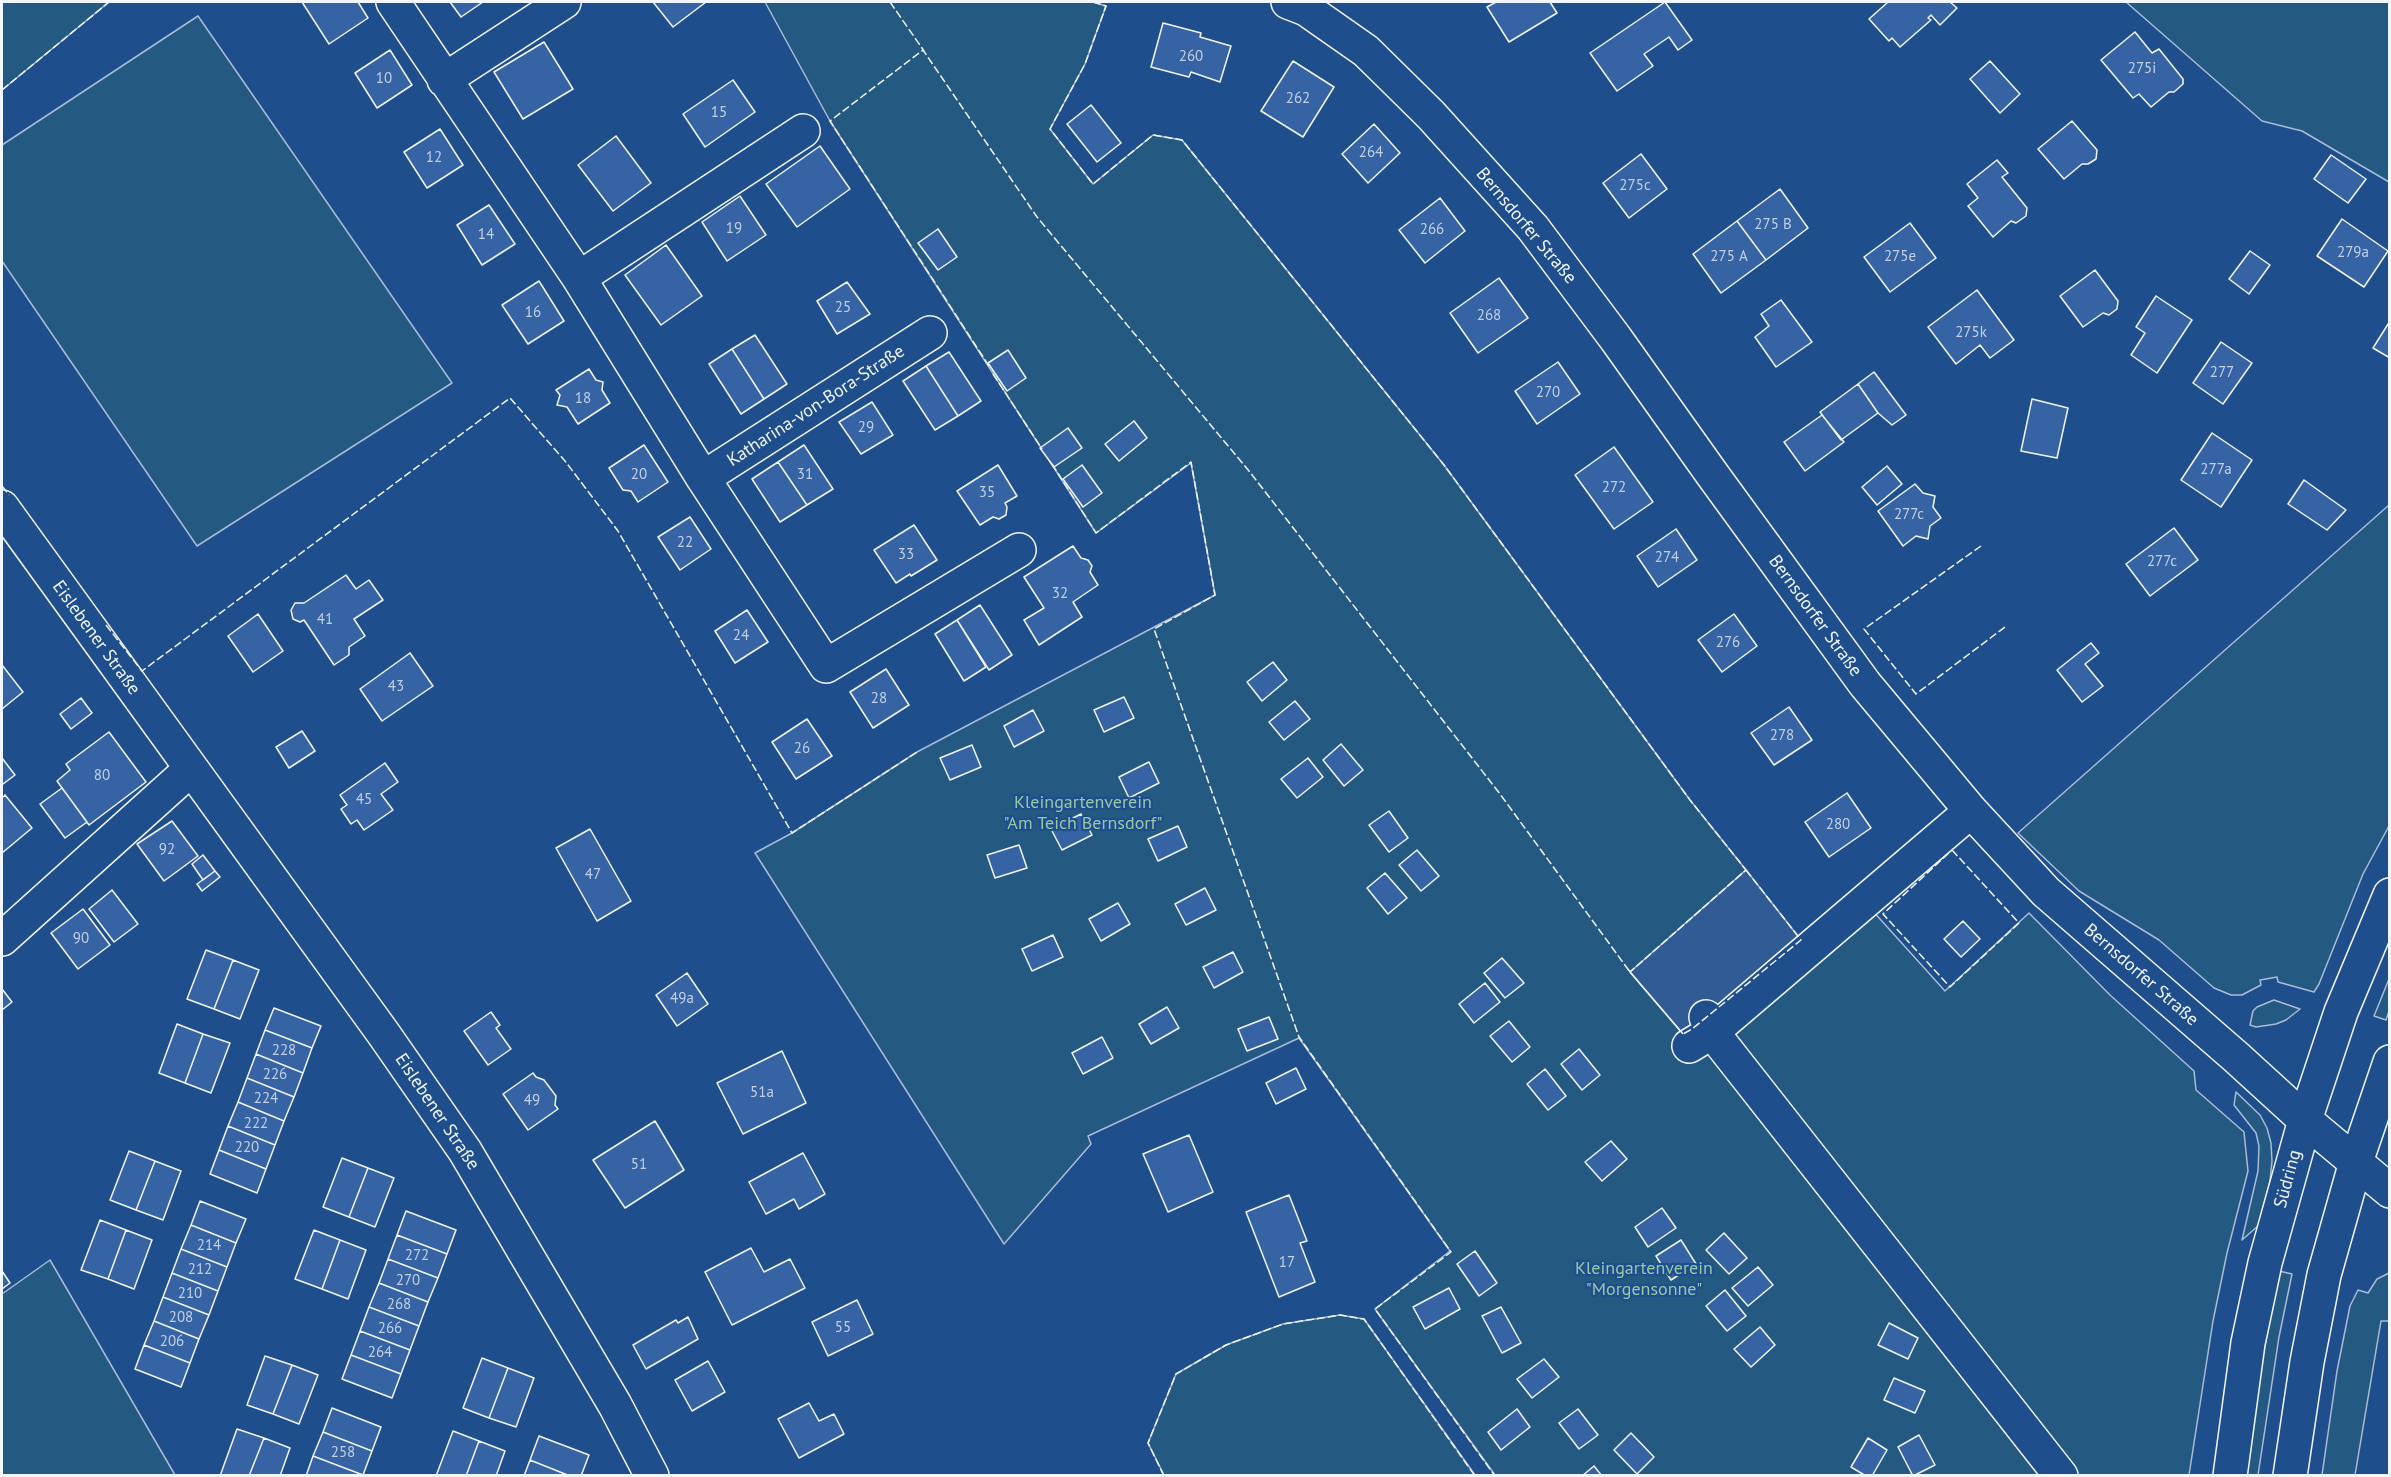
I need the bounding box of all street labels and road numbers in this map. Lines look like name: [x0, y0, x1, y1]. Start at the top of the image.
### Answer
street label: Bernsdorfer Straße: [1471, 164, 1581, 288]
street label: Katharina-von-Bora-Straße: [723, 341, 909, 471]
street label: Bernsdorfer Straße: [1764, 551, 1866, 681]
street label: Eislebener Straße: [47, 577, 145, 699]
street label: Bernsdorfer Straße: [2079, 919, 2203, 1031]
street label: Eislebener Straße: [390, 1050, 484, 1174]
street label: Südring: [2270, 1148, 2306, 1210]

